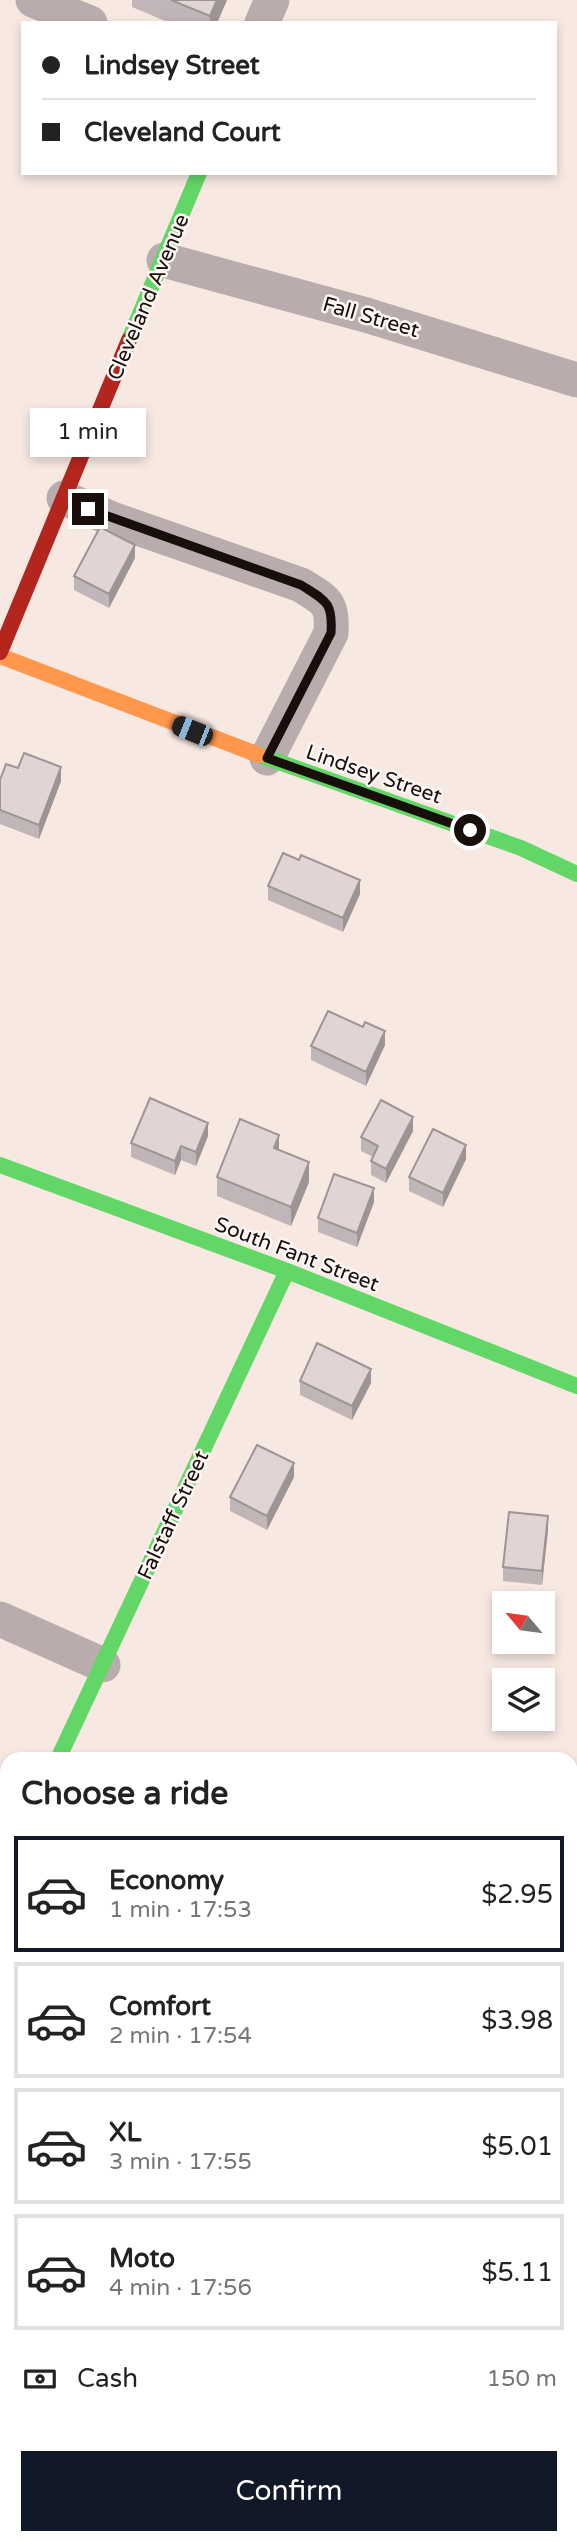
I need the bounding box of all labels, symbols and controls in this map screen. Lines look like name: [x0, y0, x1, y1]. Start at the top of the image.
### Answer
text: Lindsey Street: [84, 50, 260, 81]
text: Cleveland Court: [84, 117, 281, 148]
street label: Cleveland Avenue: [102, 210, 195, 384]
street label: Fall Street: [320, 292, 422, 343]
callout: 1 min: [30, 407, 146, 456]
text: 1 min: [57, 418, 119, 446]
route end: [72, 493, 104, 525]
car: [169, 713, 216, 749]
street label: Lindsey Street: [303, 740, 445, 809]
route start: [454, 814, 486, 846]
street label: South Fant Street: [211, 1212, 382, 1297]
street label: Falstaff Street: [133, 1447, 214, 1584]
north arrow: [492, 1591, 555, 1654]
map controls: [492, 1591, 555, 1731]
button: layers: [492, 1668, 555, 1731]
text: Choose a ride: [21, 1775, 228, 1813]
icon: car: [25, 1863, 88, 1926]
text: Economy: [109, 1865, 224, 1896]
text: $2.95: [481, 1879, 553, 1910]
text: 1 min · 17:53: [109, 1896, 252, 1924]
icon: car: [25, 1989, 88, 2052]
text: Comfort: [109, 1991, 211, 2022]
text: $3.98: [481, 2005, 553, 2036]
text: 2 min · 17:54: [109, 2022, 252, 2050]
icon: car: [25, 2115, 88, 2178]
text: XL: [109, 2117, 141, 2148]
text: $5.01: [481, 2131, 553, 2162]
text: 3 min · 17:55: [109, 2148, 252, 2176]
icon: car: [25, 2241, 88, 2304]
text: Moto: [109, 2243, 175, 2274]
text: $5.11: [481, 2257, 553, 2288]
text: 4 min · 17:56: [109, 2274, 252, 2302]
icon: cash: [21, 2360, 59, 2398]
text: Cash: [77, 2363, 138, 2394]
text: 150 m: [487, 2365, 557, 2393]
button: Confirm: [21, 2451, 557, 2531]

